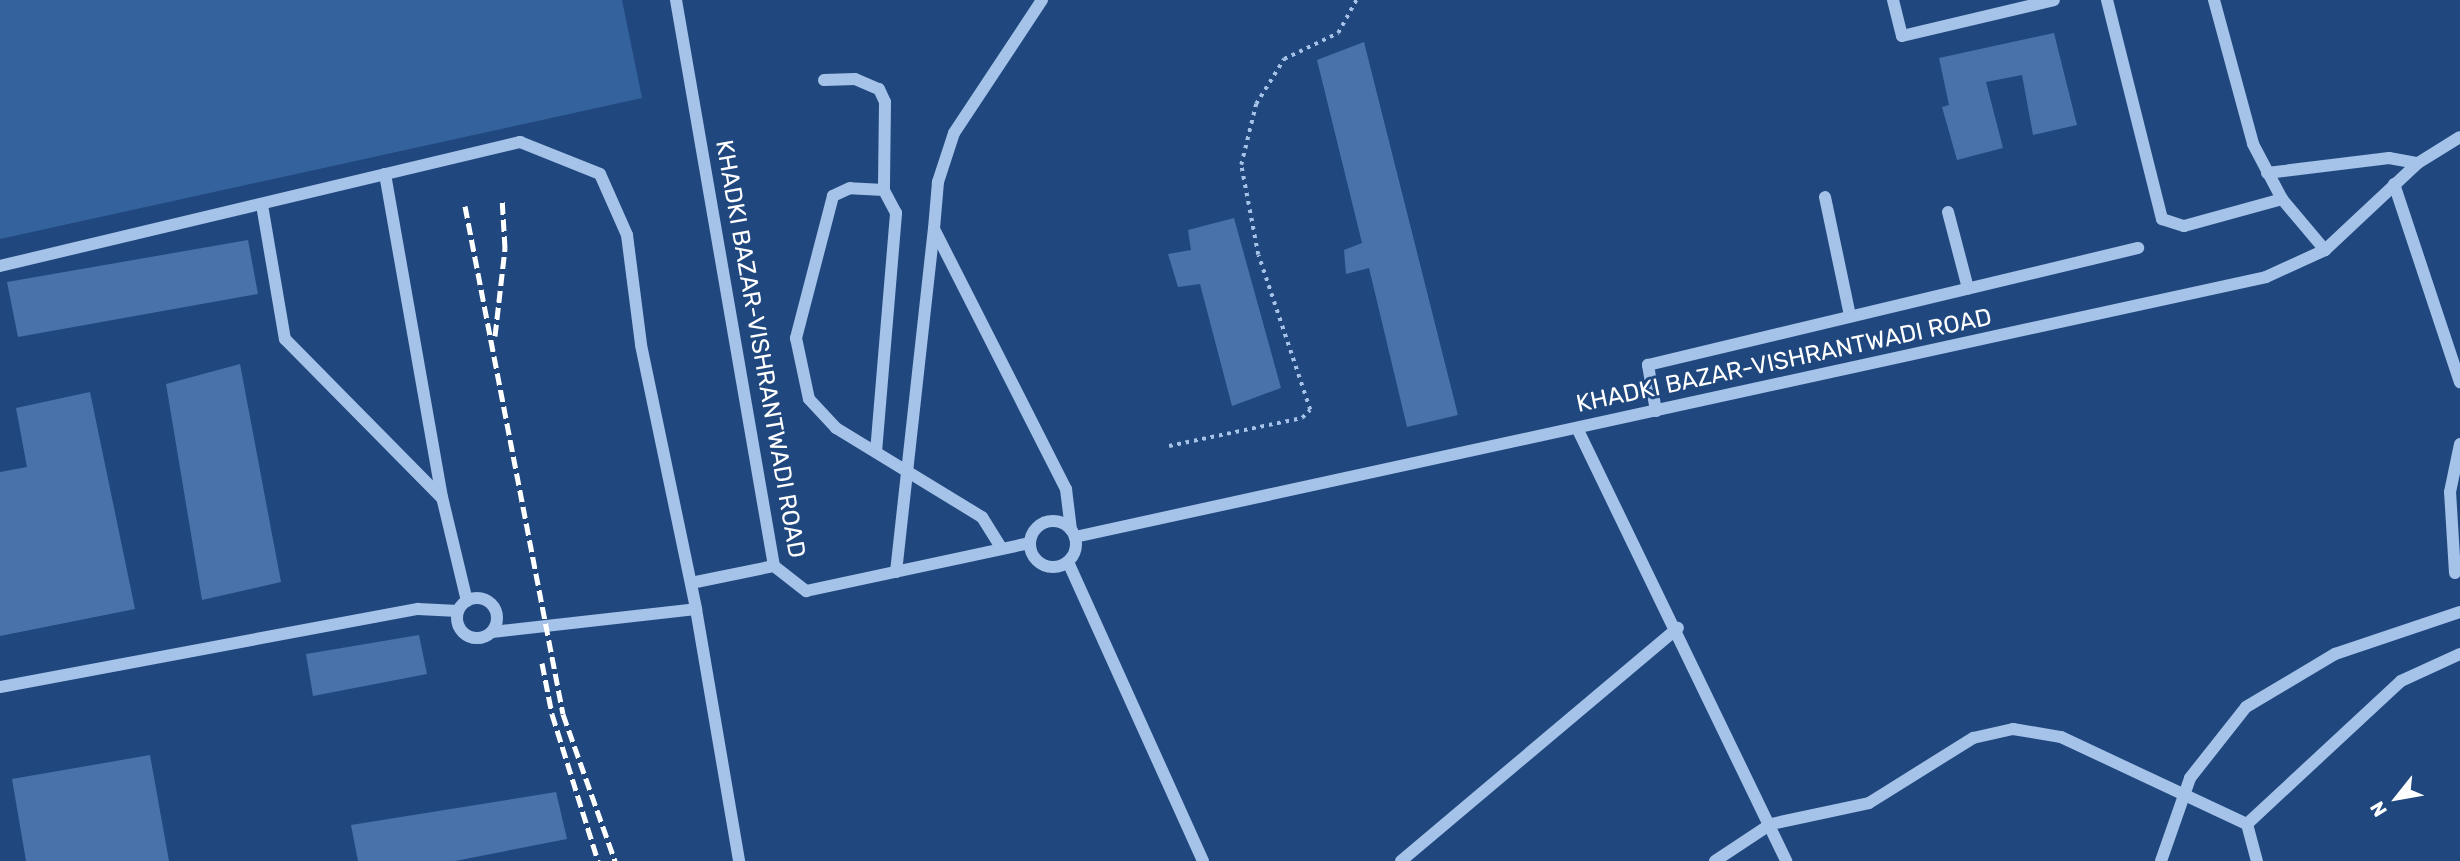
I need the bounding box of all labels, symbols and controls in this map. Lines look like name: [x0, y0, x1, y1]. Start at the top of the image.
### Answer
street label: KHADKI BAZAR-VISHRANTWADI ROAD: [709, 138, 811, 560]
street label: KHADKI BAZAR-VISHRANTWADI ROAD: [1574, 303, 1994, 419]
north arrow: [2362, 763, 2432, 833]
text: N: [2365, 797, 2392, 821]

